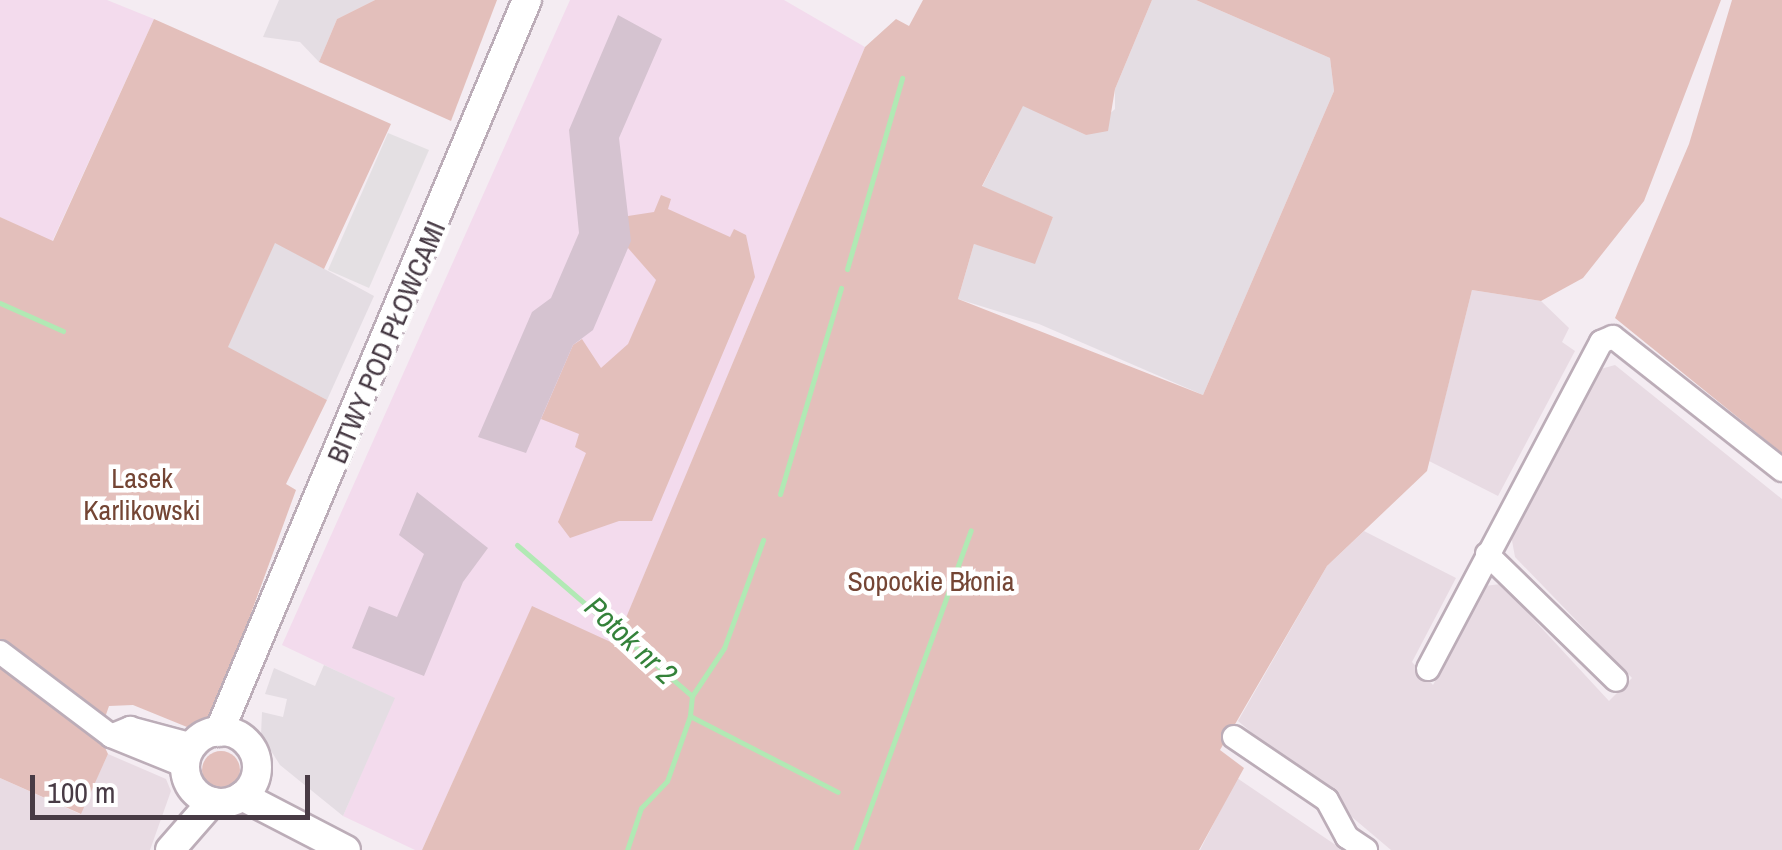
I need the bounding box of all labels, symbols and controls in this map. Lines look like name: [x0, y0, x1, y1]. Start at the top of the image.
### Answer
street label: BITWY POD PŁOWCAMI: [320, 216, 452, 468]
park label: Lasek Karlikowski: [83, 461, 201, 527]
park label: Sopockie Błonia: [847, 564, 1015, 598]
water label: Potok nr 2: [578, 589, 684, 691]
scale bar: [35, 755, 315, 817]
text: 100 m: [47, 772, 115, 812]

